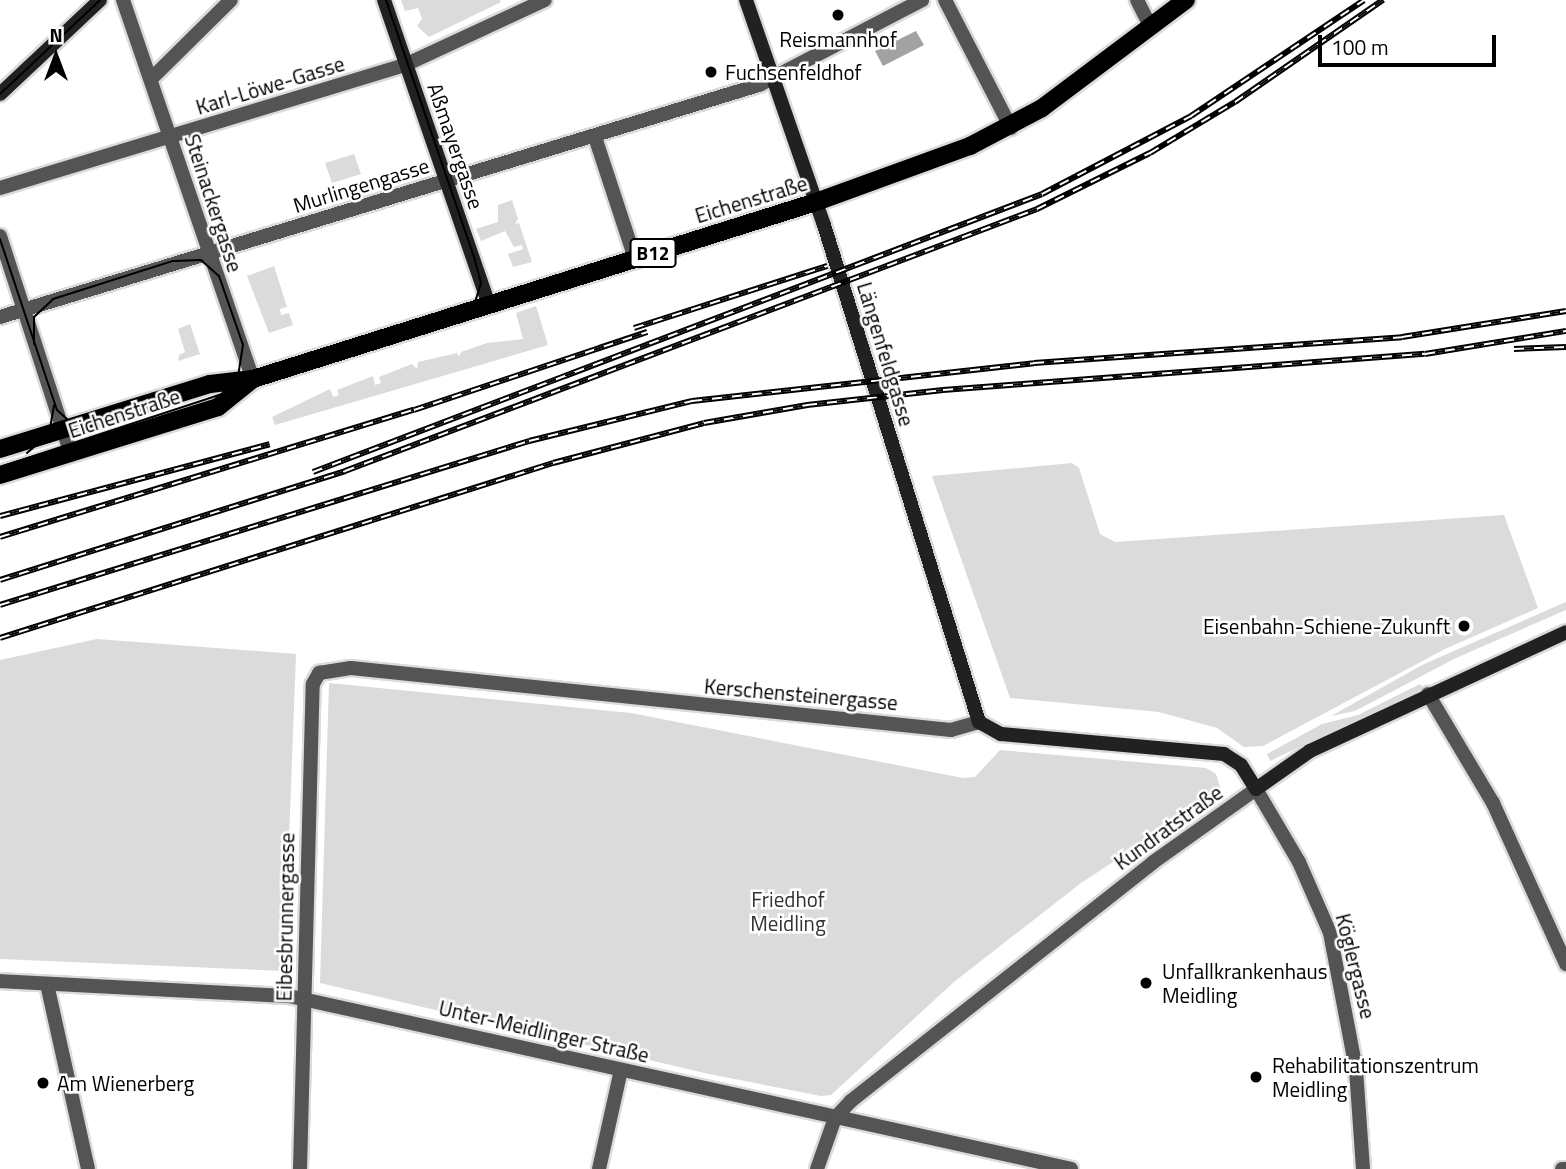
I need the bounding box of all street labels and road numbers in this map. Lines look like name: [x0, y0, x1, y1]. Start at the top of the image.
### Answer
street label: Karl-Löwe-Gasse: [193, 50, 347, 120]
street label: Aßmayergasse: [423, 80, 489, 212]
street label: Steinackergasse: [180, 131, 248, 275]
street label: Murlingengasse: [290, 152, 432, 218]
street label: Eichenstraße: [692, 170, 810, 228]
road number: B12: [628, 238, 678, 268]
street label: Längenfeldgasse: [852, 279, 920, 429]
street label: Eichenstraße: [65, 383, 183, 443]
street label: Kerschensteinergasse: [703, 673, 899, 715]
street label: Kundratstraße: [1109, 779, 1227, 875]
street label: Eibesbrunnergasse: [271, 832, 299, 1002]
street label: Köglergasse: [1331, 911, 1381, 1021]
street label: Unter-Meidlinger Straße: [436, 995, 652, 1067]

